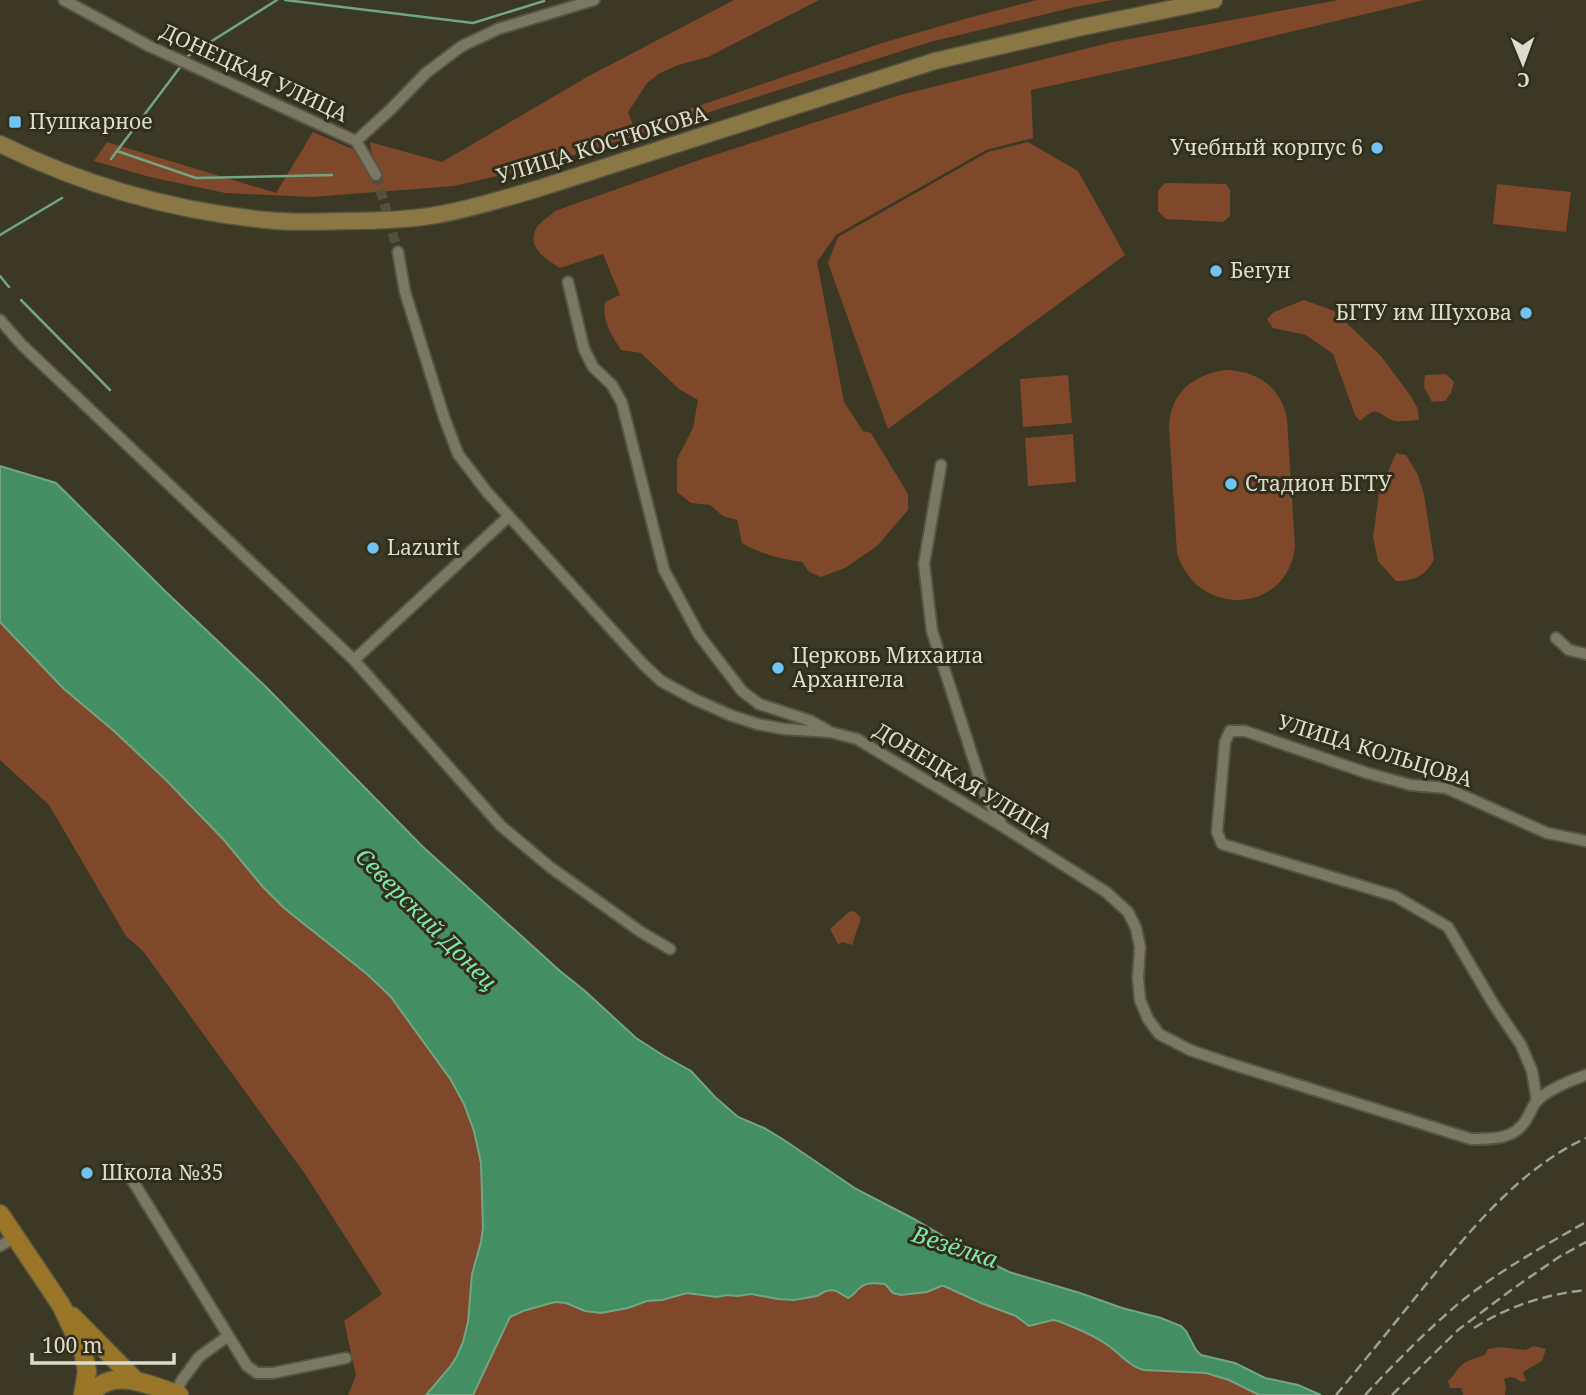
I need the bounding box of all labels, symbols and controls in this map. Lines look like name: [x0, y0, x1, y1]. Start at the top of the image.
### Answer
street label: ДОНЕЦКАЯ УЛИЦА: [156, 16, 353, 128]
north arrow: [1488, 28, 1558, 98]
text: С: [1517, 67, 1530, 93]
street label: УЛИЦА КОСТЮКОВА: [493, 99, 711, 189]
place label: Пушкарное: [29, 107, 152, 135]
marker: Пушкарное: [7, 114, 23, 130]
place label: Учебный корпус 6: [1170, 133, 1363, 161]
marker: Учебный корпус 6: [1369, 140, 1385, 156]
place label: Бегун: [1230, 256, 1290, 284]
marker: Бегун: [1208, 263, 1224, 279]
place label: БГТУ им Шухова: [1335, 298, 1512, 326]
marker: БГТУ им Шухова: [1518, 305, 1534, 321]
place label: Стадион БГТУ: [1245, 469, 1392, 497]
marker: Стадион БГТУ: [1223, 476, 1239, 492]
place label: Lazurit: [387, 533, 460, 561]
marker: Lazurit: [365, 540, 381, 556]
place label: Церковь Михаила Архангела: [792, 641, 983, 693]
marker: Церковь Михаила Архангела: [770, 660, 786, 676]
street label: УЛИЦА КОЛЬЦОВА: [1275, 707, 1476, 793]
street label: ДОНЕЦКАЯ УЛИЦА: [869, 716, 1058, 845]
water label: Северский Донец: [349, 840, 505, 997]
place label: Школа №35: [101, 1158, 223, 1186]
marker: Школа №35: [79, 1165, 95, 1181]
water label: Везёлка: [908, 1217, 1002, 1275]
scale bar: [32, 1322, 173, 1366]
text: 100 m: [42, 1331, 103, 1359]

